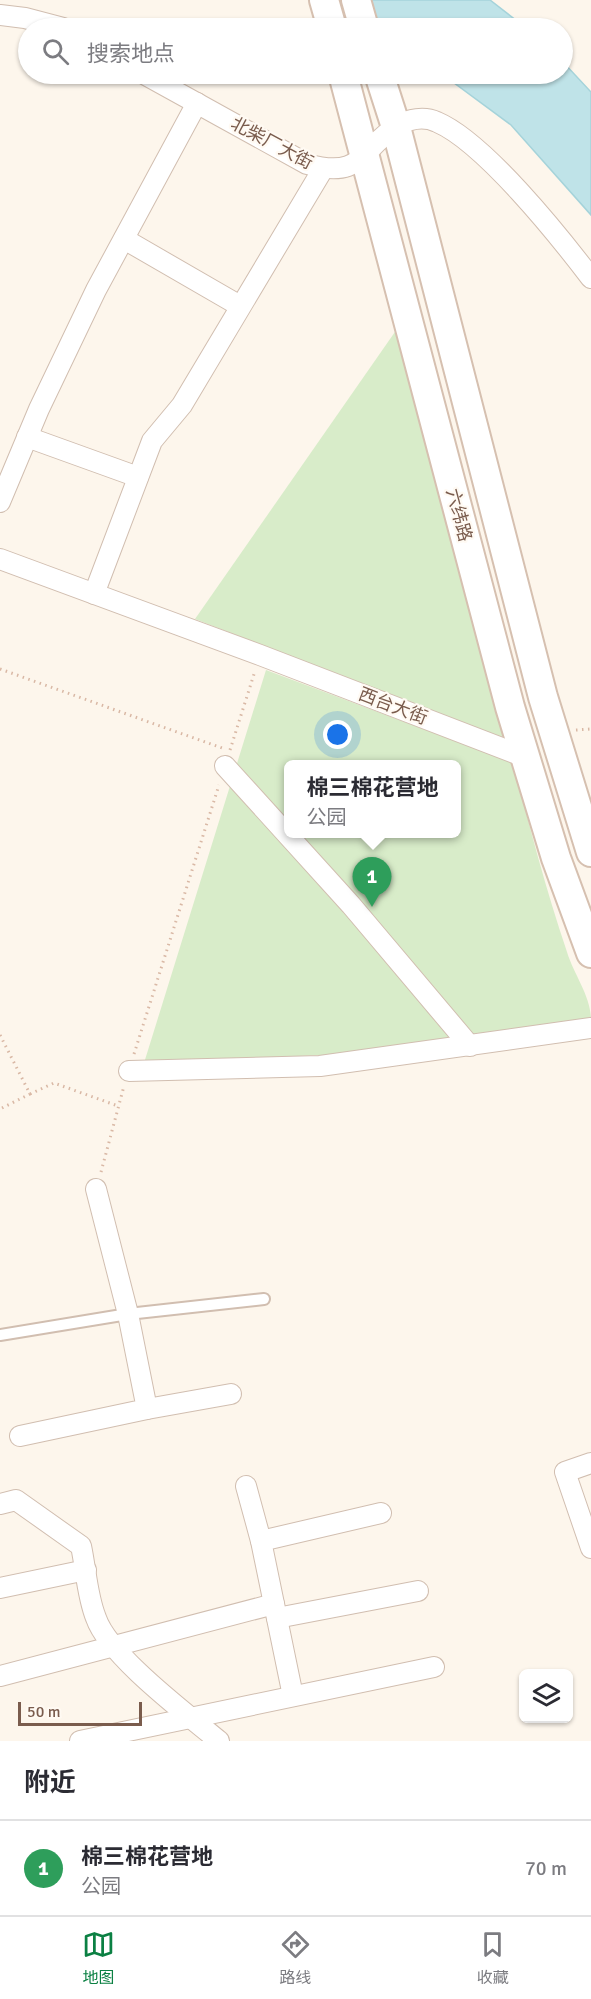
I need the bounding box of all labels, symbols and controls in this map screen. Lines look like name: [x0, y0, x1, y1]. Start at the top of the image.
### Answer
search box: [18, 18, 573, 84]
icon: search: [39, 35, 72, 68]
text: 搜索地点: [87, 40, 175, 67]
street label: 北柴厂大街: [227, 112, 317, 174]
street label: 六纬路: [441, 486, 477, 544]
street label: 西台大街: [355, 683, 431, 729]
your location: [323, 720, 352, 749]
popup: [284, 760, 461, 838]
text: 棉三棉花营地: [306, 774, 439, 801]
text: 公园: [306, 805, 346, 830]
pin: 1: [352, 858, 392, 907]
map controls: [519, 1669, 573, 1723]
button: layers: [519, 1669, 573, 1723]
scale bar: [18, 1699, 142, 1726]
text: 50 m: [27, 1702, 61, 1722]
text: 附近: [24, 1767, 76, 1799]
text: 棉三棉花营地: [81, 1843, 213, 1870]
text: 1: [38, 1856, 49, 1881]
text: 70 m: [525, 1856, 567, 1881]
text: 公园: [81, 1874, 121, 1899]
tab: 地图: [82, 1928, 115, 1988]
tab: 路线: [279, 1928, 312, 1988]
tab: 收藏: [476, 1928, 509, 1988]

